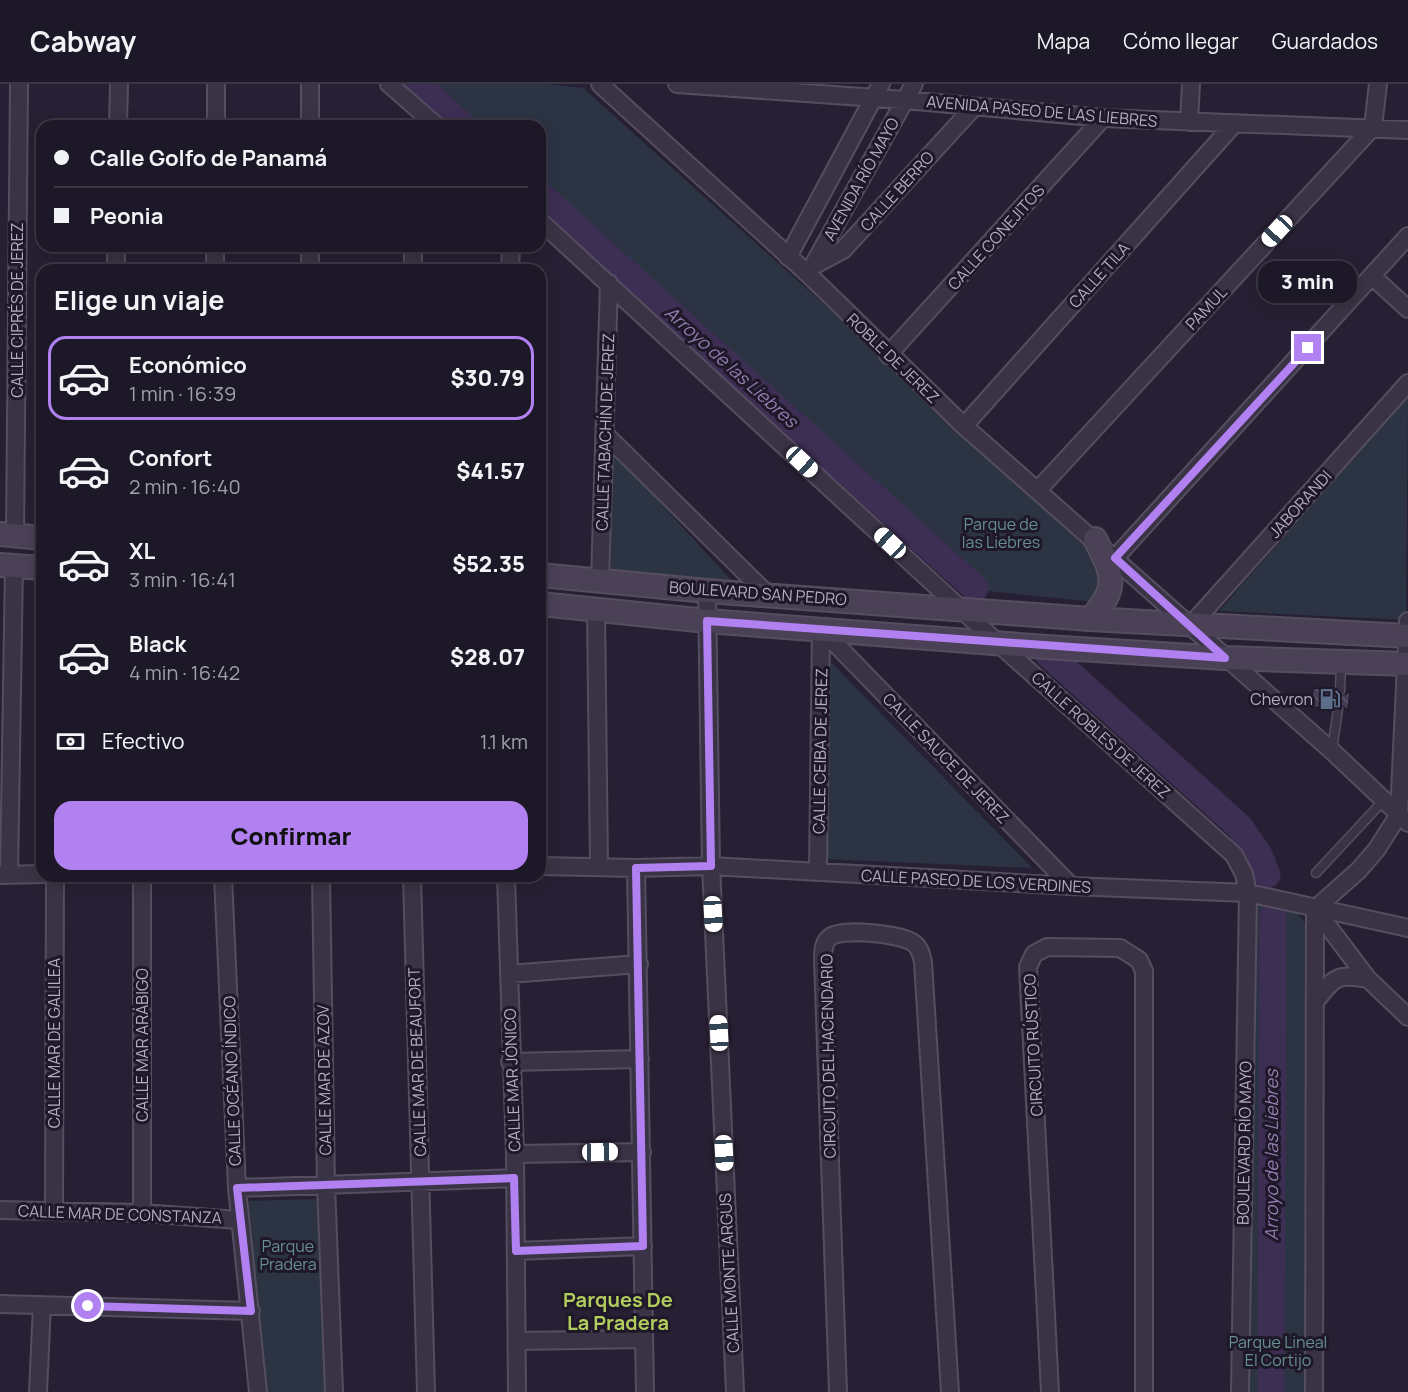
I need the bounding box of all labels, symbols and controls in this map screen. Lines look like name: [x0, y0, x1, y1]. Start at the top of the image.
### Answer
text: Cabway: [30, 22, 136, 60]
text: Mapa: [1037, 27, 1090, 55]
text: Cómo llegar: [1123, 27, 1239, 55]
text: Guardados: [1272, 27, 1378, 55]
street label: AVENIDA PASEO DE LAS LIEBRES: [926, 90, 1159, 132]
street label: AVENIDA RÍO MAYO: [818, 113, 904, 244]
text: Calle Golfo de Panamá: [90, 143, 327, 173]
street label: CALLE BERRO: [855, 146, 939, 236]
street label: CALLE CONEJITOS: [943, 179, 1049, 295]
text: Peonia: [90, 201, 163, 231]
car: [1258, 212, 1296, 250]
street label: CALLE CIPRÉS DE JEREZ: [6, 222, 28, 398]
street label: CALLE TILA: [1064, 237, 1134, 313]
callout: 3 min: [1258, 261, 1358, 303]
text: 3 min: [1281, 268, 1334, 295]
text: Elige un viaje: [54, 281, 225, 318]
street label: PAMUL: [1180, 282, 1232, 334]
water label: Arroyo de las Liebres: [660, 300, 804, 433]
street label: ROBLE DE JEREZ: [842, 308, 944, 408]
street label: CALLE TABACHÍN DE JEREZ: [591, 333, 619, 531]
route end: [1294, 334, 1321, 361]
text: Económico: [129, 350, 247, 380]
icon: car: [57, 351, 111, 405]
text: $30.79: [450, 363, 525, 393]
text: 1 min · 16:39: [129, 380, 237, 407]
text: Confort: [129, 443, 212, 473]
car: [783, 443, 821, 481]
icon: car: [57, 444, 111, 498]
text: $41.57: [456, 456, 525, 486]
street label: JABORANDI: [1264, 465, 1336, 543]
text: 2 min · 16:40: [129, 473, 241, 500]
park label: Parque de las Liebres: [962, 513, 1040, 553]
car: [871, 524, 909, 562]
text: XL: [129, 536, 155, 566]
icon: car: [57, 537, 111, 591]
text: $52.35: [452, 549, 525, 579]
text: 3 min · 16:41: [129, 566, 236, 593]
street label: BOULEVARD SAN PEDRO: [668, 576, 848, 610]
text: Black: [129, 629, 186, 659]
icon: car: [57, 630, 111, 684]
text: $28.07: [450, 642, 525, 672]
text: 4 min · 16:42: [129, 659, 240, 686]
street label: CALLE ROBLES DE JEREZ: [1027, 667, 1175, 803]
street label: CALLE CEIBA DE JEREZ: [808, 668, 832, 834]
fuel station icon: Chevron: [1318, 687, 1342, 711]
street label: CALLE SAUCE DE JEREZ: [878, 688, 1014, 828]
place label: Chevron: [1250, 688, 1313, 710]
icon: cash: [54, 725, 87, 758]
text: Efectivo: [102, 726, 185, 756]
text: 1.1 km: [480, 728, 528, 755]
button: Confirmar: [54, 801, 528, 870]
street label: CALLE PASEO DE LOS VERDINES: [860, 864, 1092, 898]
car: [703, 896, 723, 932]
street label: CIRCUITO DEL HACENDARIO: [815, 953, 841, 1158]
street label: CALLE MAR DE GALILEA: [43, 958, 65, 1128]
street label: CALLE MAR DE BEAUFORT: [403, 967, 431, 1157]
street label: CALLE MAR ARÁBIGO: [131, 968, 153, 1122]
street label: CIRCUITO RÚSTICO: [1018, 973, 1048, 1117]
street label: CALLE OCÉANO ÍNDICO: [218, 995, 246, 1166]
street label: CALLE MAR DE AZOV: [312, 1004, 336, 1155]
street label: CALLE MAR JÓNICO: [498, 1007, 525, 1152]
car: [709, 1015, 729, 1051]
street label: BOULEVARD RÍO MAYO: [1232, 1061, 1256, 1225]
water label: Arroyo de las Liebres: [1259, 1068, 1283, 1240]
car: [714, 1135, 734, 1171]
car: [582, 1143, 618, 1161]
street label: CALLE MONTE ARGUS: [714, 1192, 744, 1353]
street label: CALLE MAR DE CONSTANZA: [18, 1199, 222, 1229]
park label: Parque Pradera: [259, 1235, 317, 1275]
district label: Parques De La Pradera: [563, 1286, 673, 1336]
route start: [74, 1292, 101, 1319]
park label: Parque Lineal El Cortijo: [1229, 1331, 1327, 1371]

